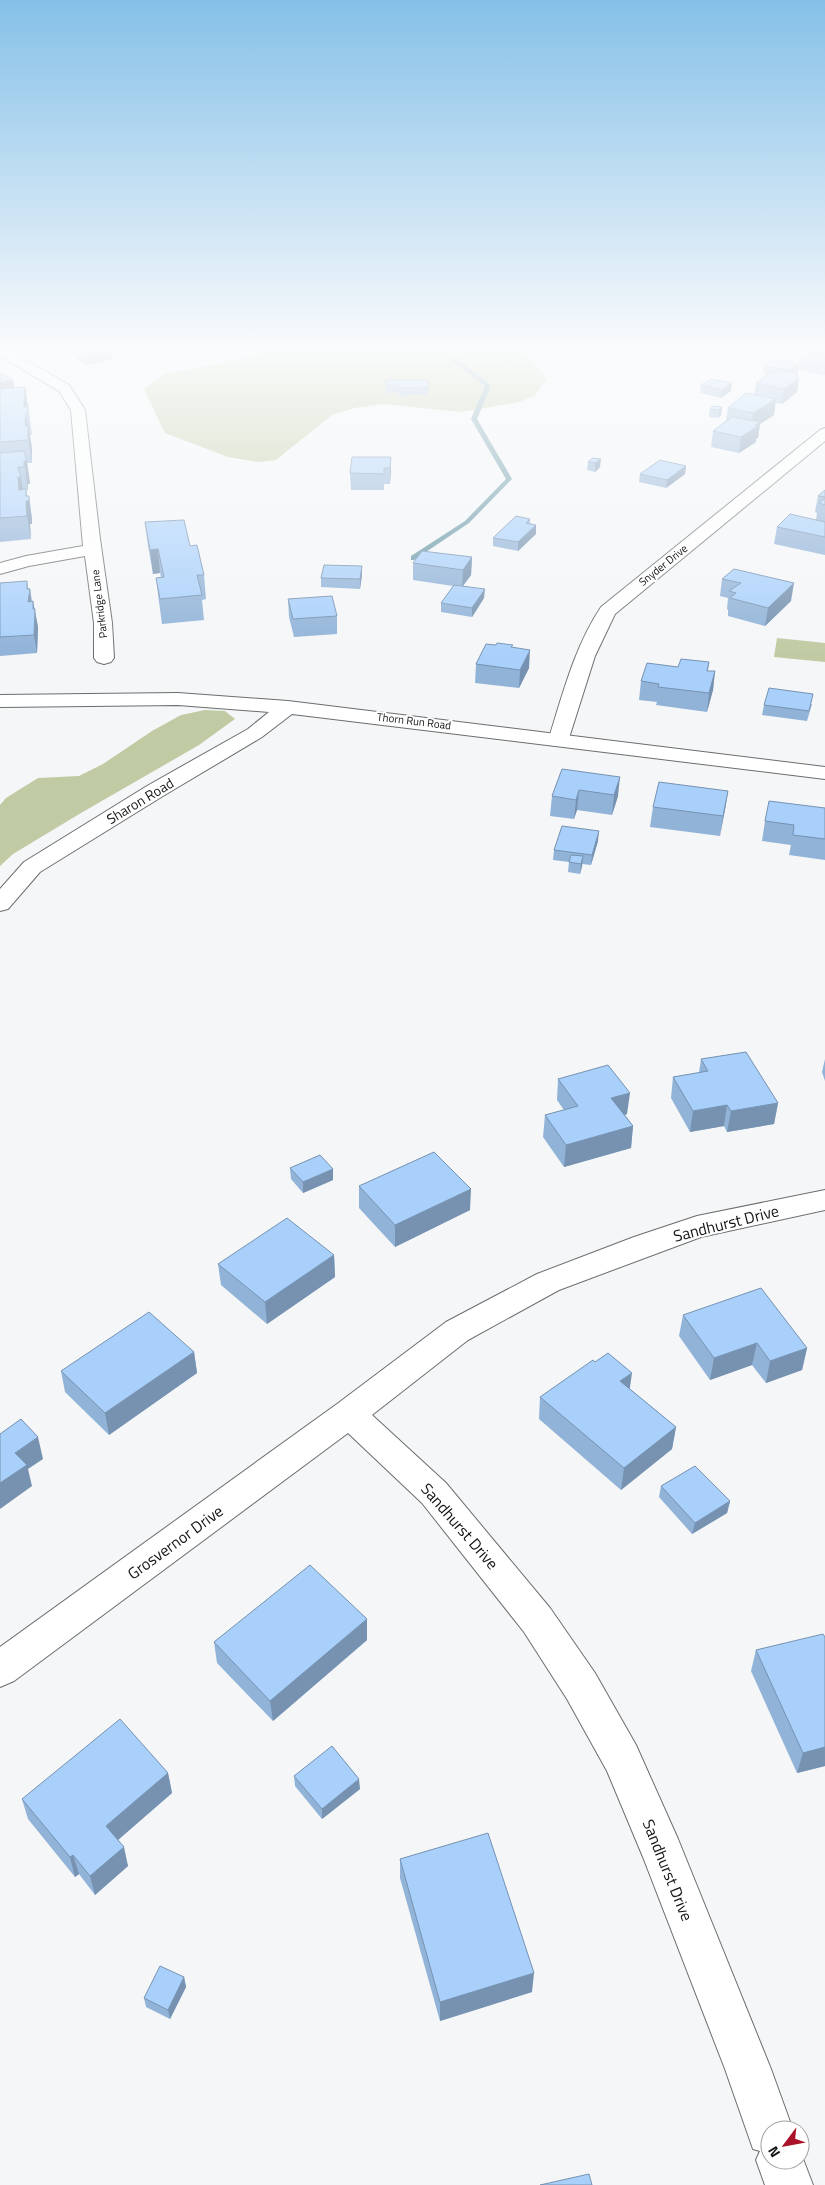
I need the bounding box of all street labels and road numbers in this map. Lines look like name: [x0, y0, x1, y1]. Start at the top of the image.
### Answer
street label: Snyder Drive: [635, 540, 691, 590]
street label: Parkridge Lane: [87, 568, 111, 639]
street label: Thorn Run Road: [376, 709, 452, 733]
street label: Sharon Road: [102, 772, 177, 829]
street label: Sandhurst Drive: [671, 1198, 781, 1248]
street label: Sandhurst Drive: [416, 1477, 504, 1575]
street label: Grosvernor Drive: [122, 1499, 228, 1585]
street label: Sandhurst Drive: [637, 1815, 699, 1925]

